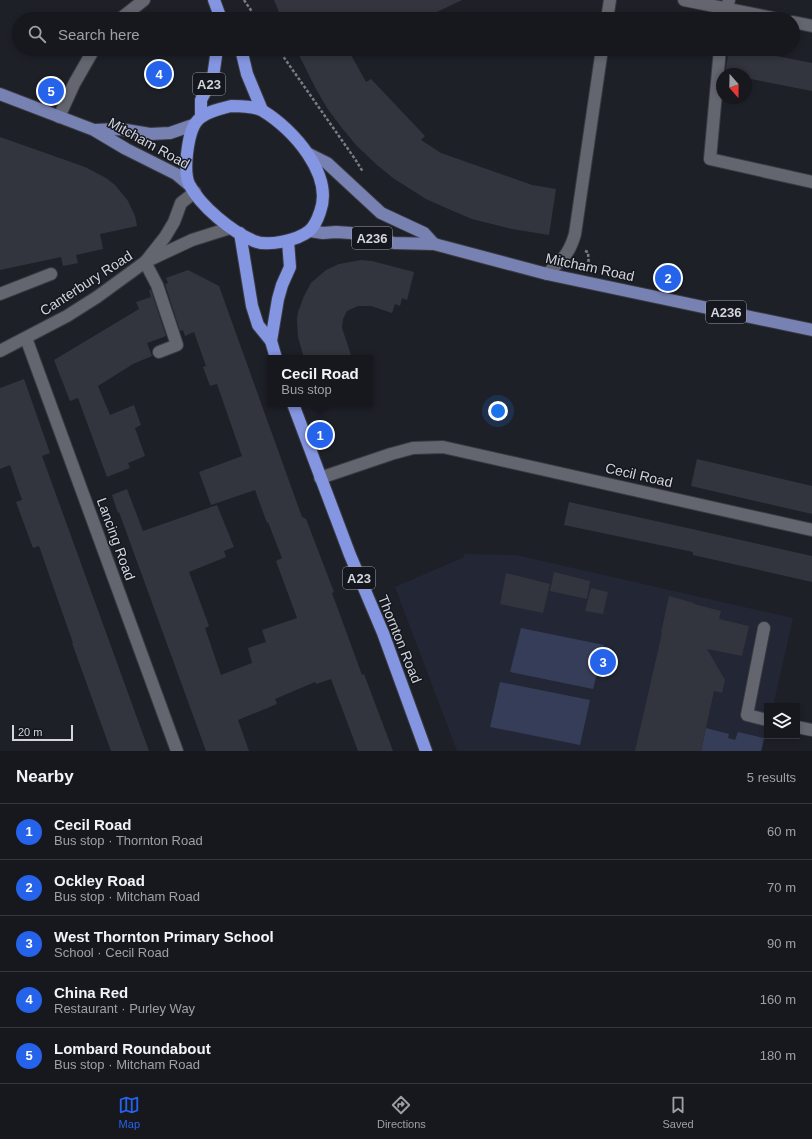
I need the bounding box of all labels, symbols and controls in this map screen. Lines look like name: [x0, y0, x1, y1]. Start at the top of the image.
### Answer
search box: [12, 12, 800, 56]
icon: search: [26, 23, 48, 45]
text: Search here: [58, 26, 140, 43]
pin: 4: [146, 59, 172, 89]
north arrow: [716, 68, 752, 104]
road number: A23: [193, 73, 225, 95]
pin: 5: [38, 76, 64, 106]
street label: Mitcham Road: [106, 114, 192, 172]
road number: A236: [352, 227, 392, 249]
street label: Canterbury Road: [37, 247, 135, 319]
street label: Mitcham Road: [544, 250, 636, 284]
pin: 2: [655, 263, 681, 293]
road number: A236: [706, 301, 746, 323]
popup: [267, 355, 373, 407]
text: Cecil Road: [281, 365, 359, 382]
text: Bus stop: [281, 382, 332, 397]
your location: [488, 401, 508, 421]
pin: 1: [307, 420, 333, 450]
street label: Cecil Road: [604, 460, 674, 490]
street label: Lancing Road: [94, 496, 138, 582]
road number: A23: [343, 567, 375, 589]
street label: Thornton Road: [375, 593, 425, 685]
pin: 3: [590, 647, 616, 677]
map controls: [764, 703, 800, 739]
button: layers: [764, 703, 800, 739]
scale bar: [12, 723, 73, 742]
text: 20 m: [18, 726, 42, 738]
text: Nearby: [16, 767, 74, 786]
text: 5 results: [747, 770, 796, 785]
text: Cecil Road: [54, 816, 132, 833]
text: 1: [25, 824, 33, 839]
text: 60 m: [767, 824, 796, 839]
text: Bus stop · Thornton Road: [54, 833, 203, 848]
text: Ockley Road: [54, 872, 145, 889]
text: 2: [25, 880, 33, 895]
text: 70 m: [767, 880, 796, 895]
text: Bus stop · Mitcham Road: [54, 889, 200, 904]
text: West Thornton Primary School: [54, 928, 274, 945]
text: 3: [25, 936, 33, 951]
text: 90 m: [767, 936, 796, 951]
text: School · Cecil Road: [54, 945, 169, 960]
text: China Red: [54, 984, 128, 1001]
text: 4: [25, 992, 33, 1007]
text: 160 m: [760, 992, 796, 1007]
text: Restaurant · Purley Way: [54, 1001, 195, 1016]
text: Lombard Roundabout: [54, 1040, 211, 1057]
text: 5: [25, 1048, 33, 1063]
text: 180 m: [760, 1048, 796, 1063]
text: Bus stop · Mitcham Road: [54, 1057, 200, 1072]
tab: Map: [118, 1094, 140, 1130]
tab: Directions: [377, 1094, 426, 1130]
tab: Saved: [662, 1094, 694, 1130]

